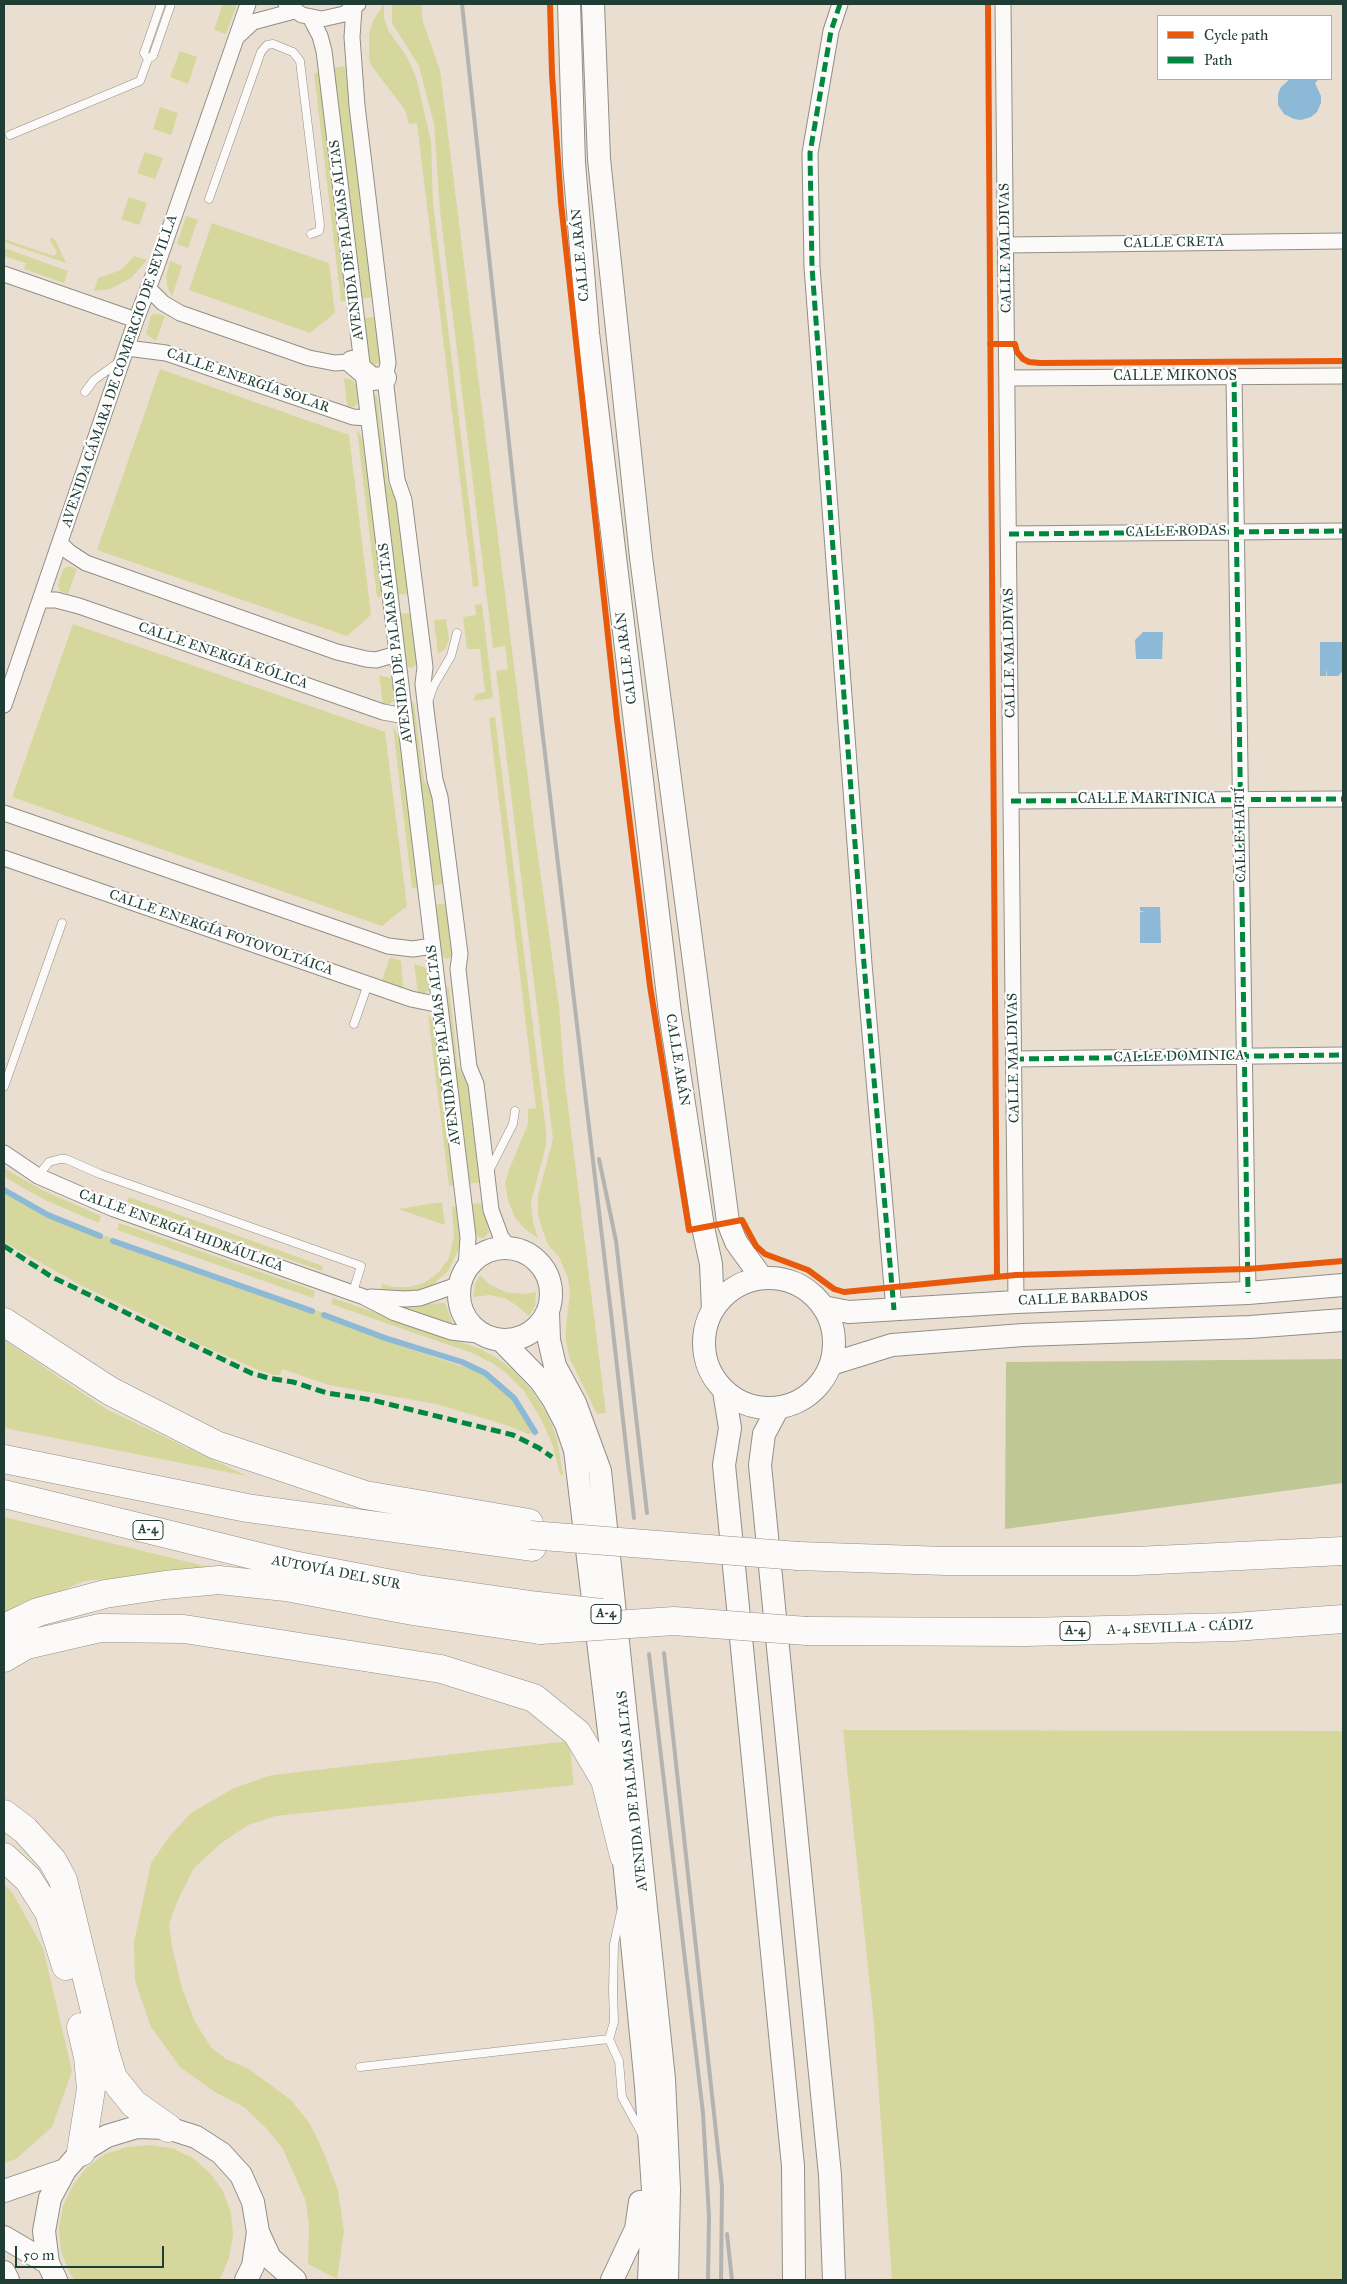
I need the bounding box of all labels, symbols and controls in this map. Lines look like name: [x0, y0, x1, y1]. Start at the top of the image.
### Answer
legend: [1157, 15, 1332, 80]
text: Cycle path: [1204, 26, 1268, 44]
text: Path: [1204, 51, 1232, 69]
street label: AVENIDA DE PALMAS ALTAS: [326, 139, 368, 341]
street label: CALLE MALDIVAS: [996, 183, 1016, 313]
street label: CALLE ARÁN: [569, 208, 593, 302]
street label: AVENIDA CÁMARA DE COMERCIO DE SEVILLA: [58, 212, 182, 530]
street label: CALLE CRETA: [1123, 234, 1225, 252]
street label: CALLE ENERGÍA SOLAR: [164, 345, 332, 417]
street label: CALLE MIKONOS: [1113, 369, 1237, 385]
street label: CALLE RODAS: [1125, 523, 1227, 541]
street label: AVENIDA DE PALMAS ALTAS: [375, 542, 417, 744]
street label: CALLE MALDIVAS: [1000, 588, 1020, 718]
street label: CALLE ARÁN: [613, 611, 641, 705]
street label: CALLE ENERGÍA EÓLICA: [136, 619, 310, 693]
street label: CALLE HAITÍ: [1232, 787, 1250, 883]
street label: CALLE MARTINICA: [1078, 792, 1216, 808]
street label: CALLE ENERGÍA FOTOVOLTÁICA: [107, 887, 335, 979]
street label: AVENIDA DE PALMAS ALTAS: [423, 944, 465, 1146]
street label: CALLE MALDIVAS: [1004, 993, 1024, 1123]
street label: CALLE ARÁN: [661, 1013, 693, 1107]
street label: CALLE DOMINICA: [1113, 1047, 1245, 1067]
street label: CALLE ENERGÍA HIDRÁULICA: [76, 1186, 286, 1276]
street label: CALLE BARBADOS: [1018, 1288, 1148, 1310]
road number: A-4: [133, 1520, 163, 1540]
street label: AUTOVÍA DEL SUR: [270, 1552, 402, 1594]
road number: A-4: [591, 1605, 621, 1624]
street label: A-4 SEVILLA - CÁDIZ: [1106, 1617, 1254, 1639]
road number: A-4: [1060, 1622, 1090, 1640]
street label: AVENIDA DE PALMAS ALTAS: [614, 1690, 652, 1892]
scale bar: [18, 2236, 166, 2268]
text: 50 m: [23, 2246, 55, 2264]

